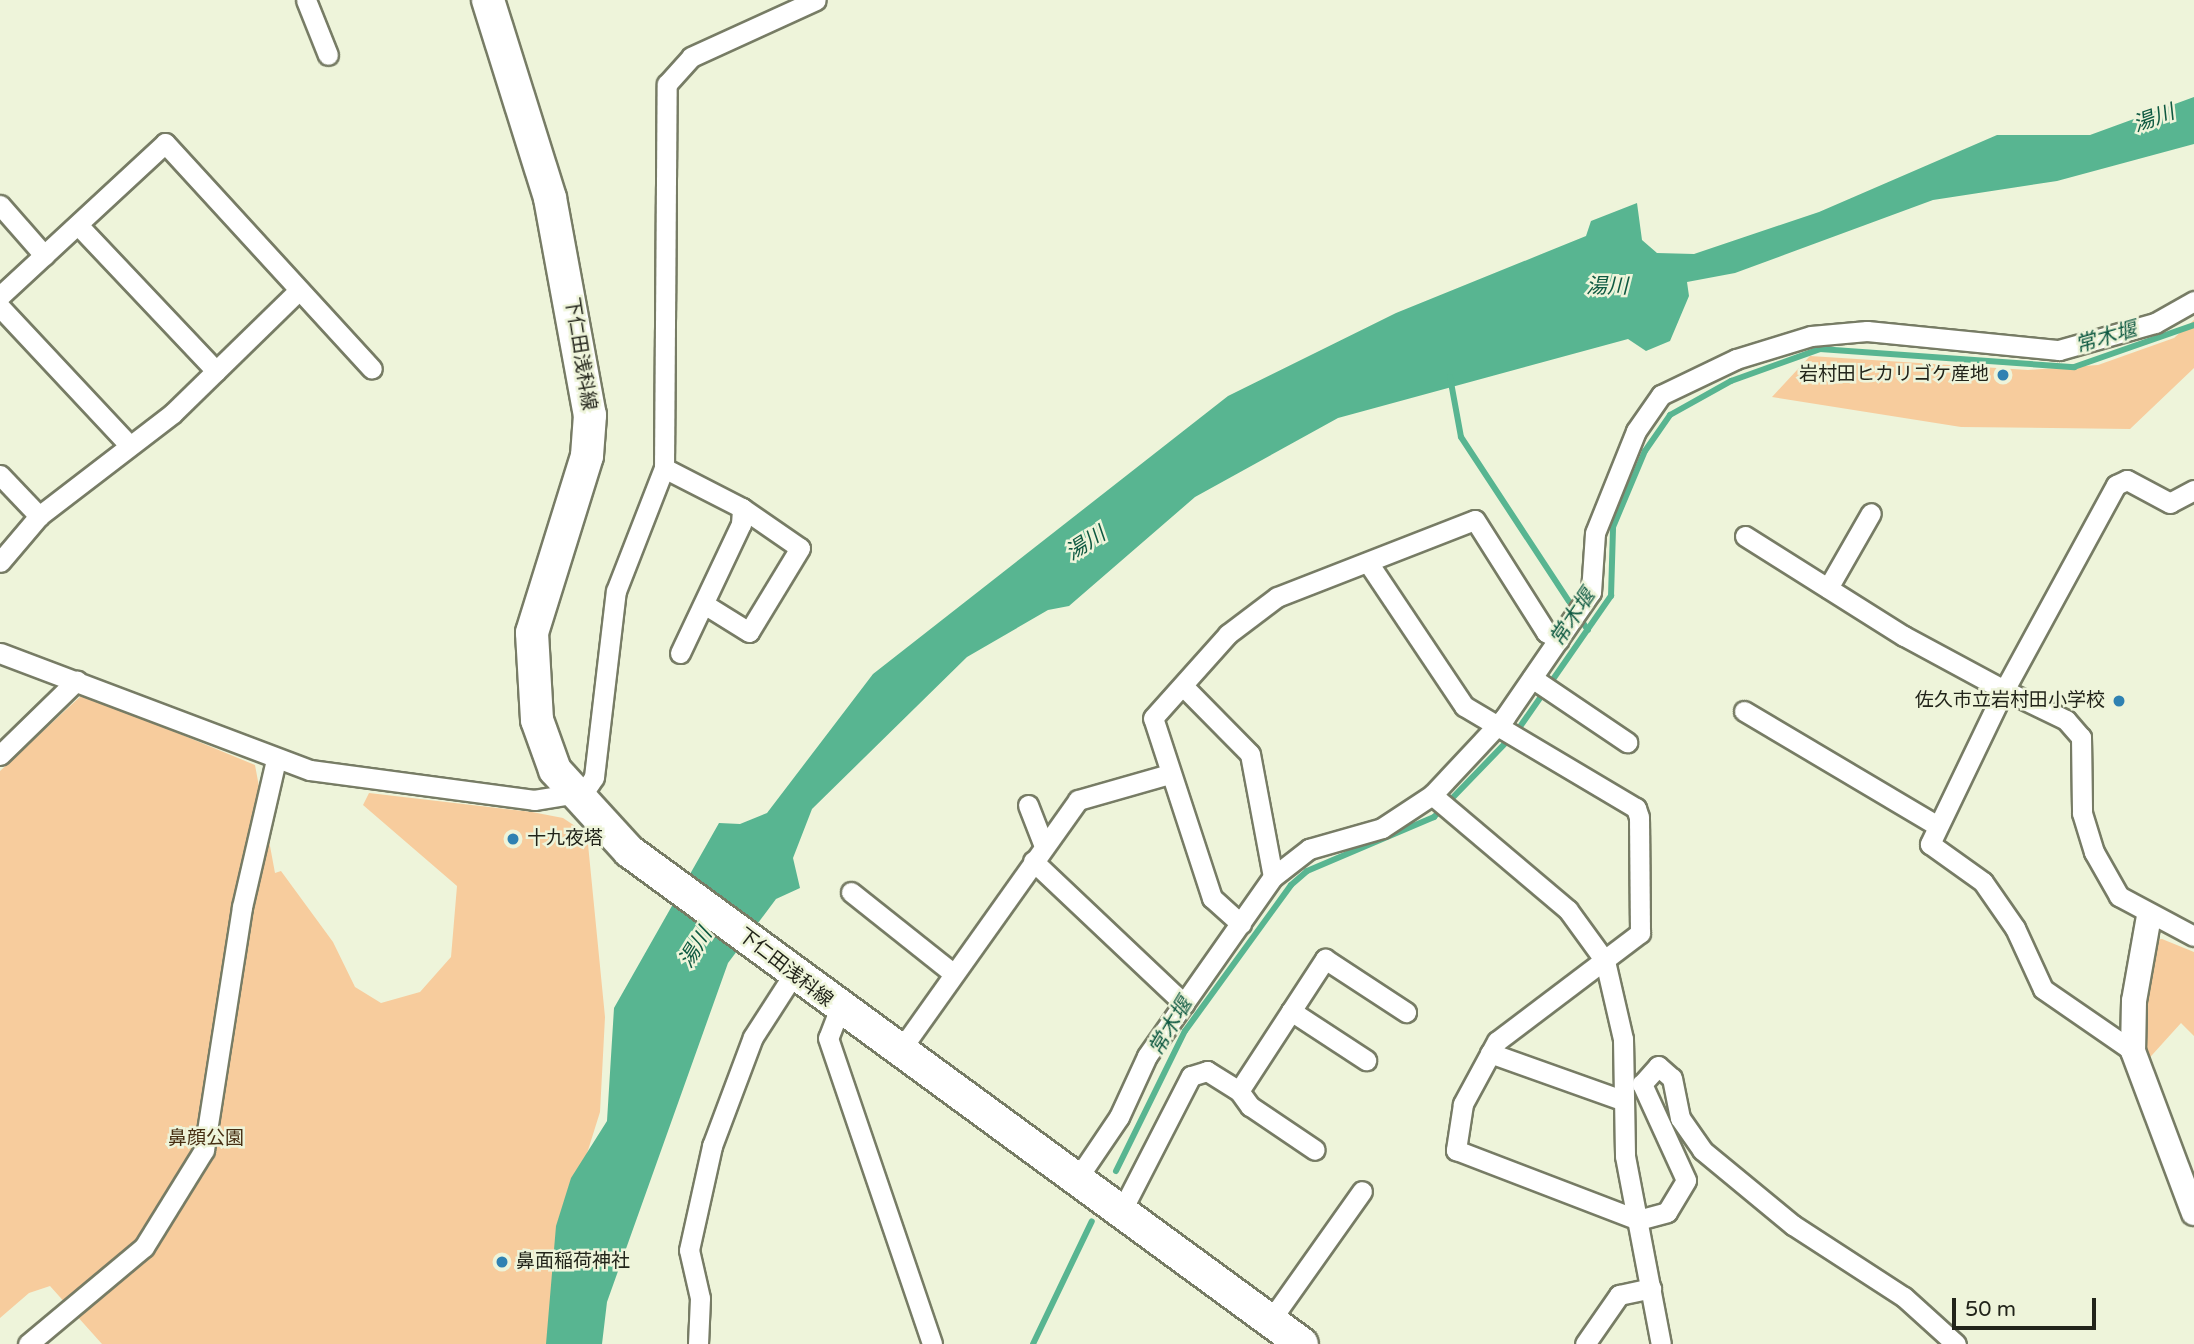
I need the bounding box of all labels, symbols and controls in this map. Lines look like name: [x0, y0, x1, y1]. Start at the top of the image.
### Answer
water label: 湯川: [2130, 100, 2178, 138]
water label: 湯川: [1586, 274, 1628, 300]
street label: 下仁田浅科線: [560, 296, 600, 412]
water label: 常木堰: [2072, 317, 2140, 359]
place label: 岩村田ヒカリゴケ産地: [1799, 364, 1989, 386]
marker: 岩村田ヒカリゴケ産地: [1995, 367, 2011, 383]
water label: 湯川: [1062, 522, 1110, 566]
water label: 常木堰: [1545, 585, 1601, 651]
place label: 佐久市立岩村田小学校: [1915, 690, 2105, 712]
marker: 佐久市立岩村田小学校: [2111, 693, 2127, 709]
place label: 十九夜塔: [527, 828, 603, 850]
marker: 十九夜塔: [505, 831, 521, 847]
water label: 湯川: [674, 924, 718, 972]
street label: 下仁田浅科線: [733, 924, 837, 1012]
water label: 常木堰: [1144, 994, 1198, 1060]
park label: 鼻顔公園: [168, 1128, 244, 1150]
place label: 鼻面稲荷神社: [516, 1251, 630, 1273]
marker: 鼻面稲荷神社: [494, 1254, 510, 1270]
scale bar: [1956, 1284, 2100, 1328]
text: 50 m: [1965, 1297, 2016, 1322]

